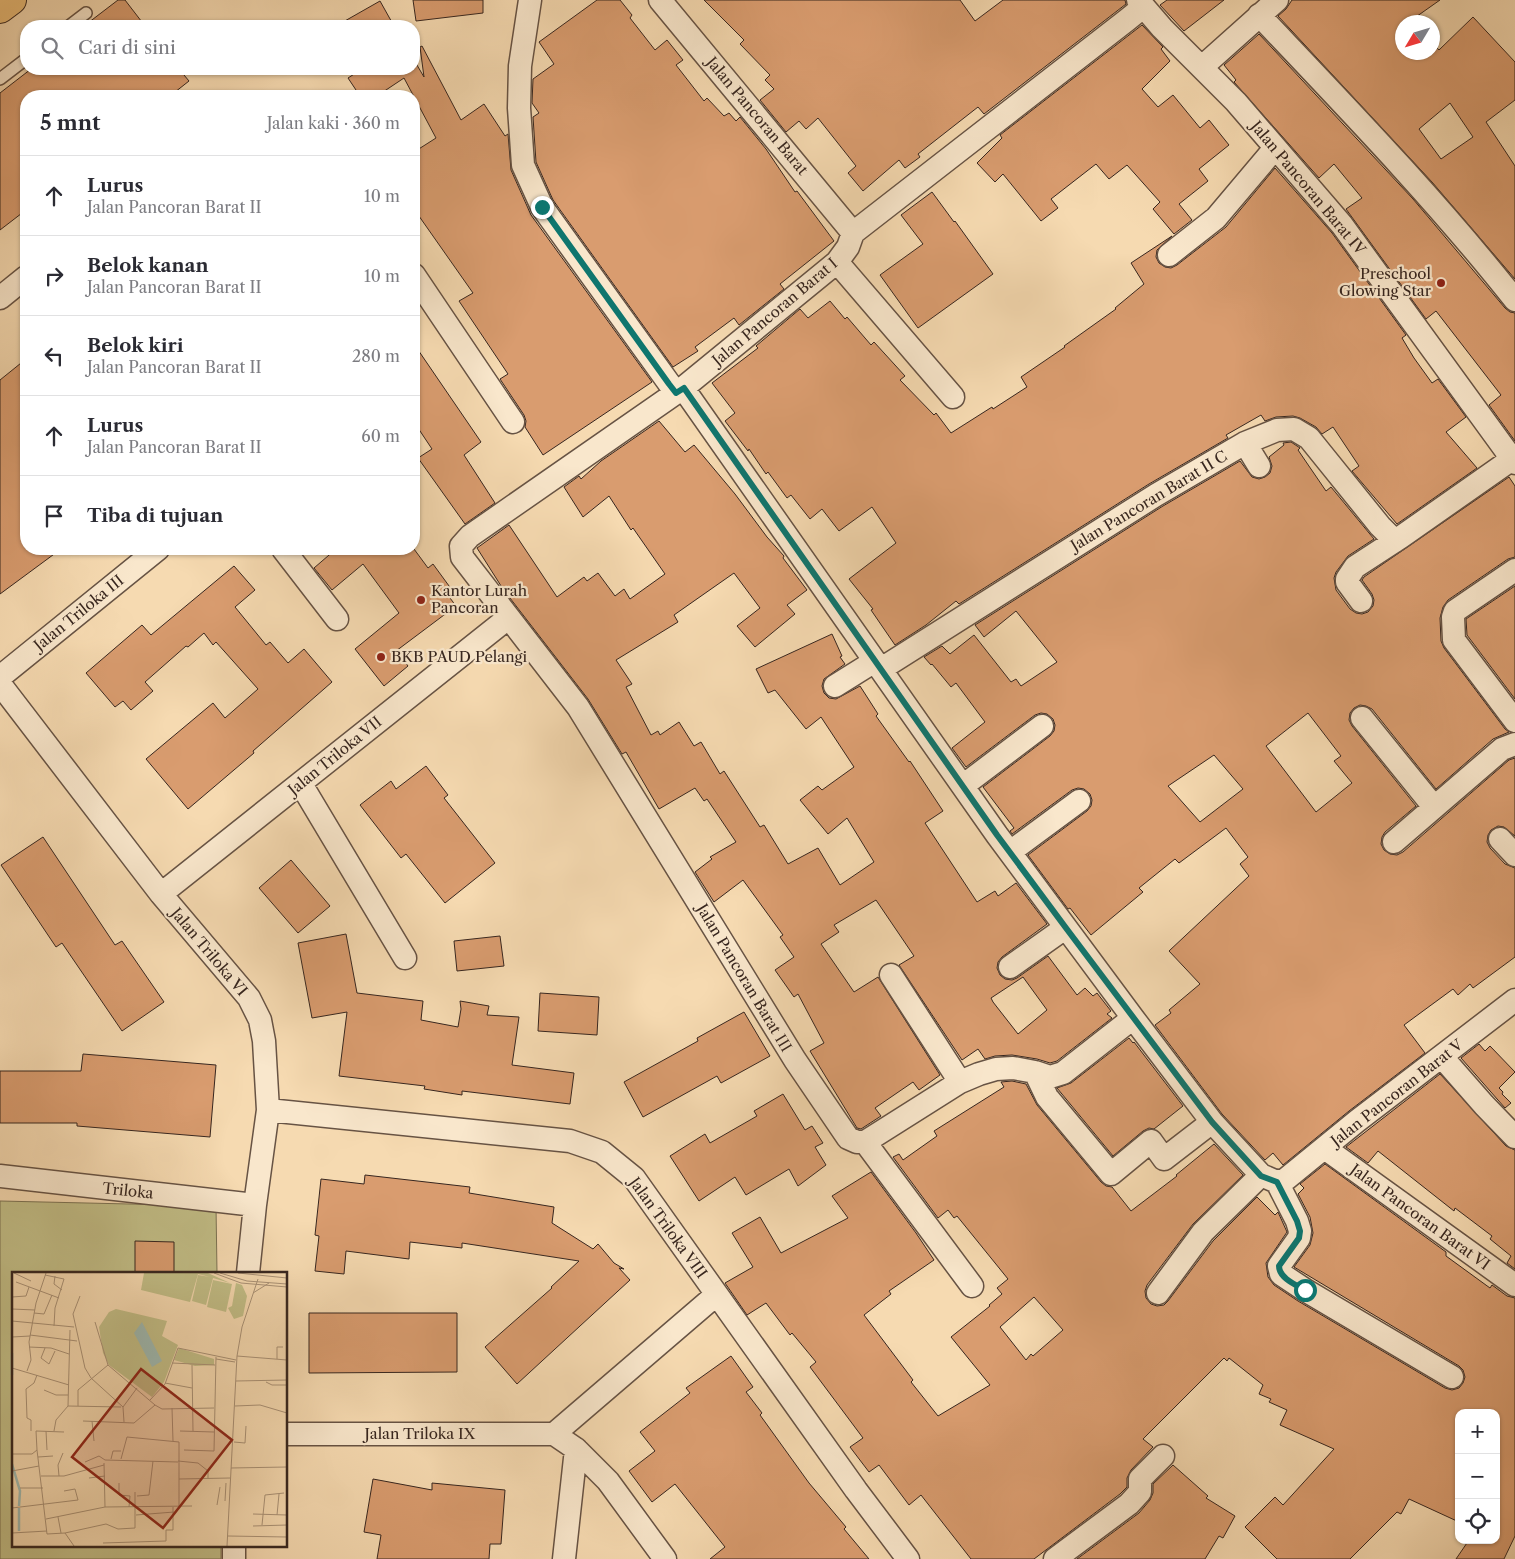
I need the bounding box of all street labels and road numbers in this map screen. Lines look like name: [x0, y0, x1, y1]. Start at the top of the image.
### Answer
street label: Jalan Pancoran Barat: [701, 51, 813, 179]
street label: Jalan Pancoran Barat IV: [1246, 115, 1371, 259]
street label: Jalan Pancoran Barat I: [707, 254, 841, 371]
street label: Jalan Pancoran Barat II C: [1065, 446, 1230, 556]
street label: Jalan Triloka III: [28, 571, 128, 656]
street label: Jalan Triloka VII: [283, 712, 385, 800]
street label: Jalan Pancoran Barat III: [692, 899, 796, 1055]
street label: Jalan Triloka VI: [166, 902, 252, 1000]
street label: Jalan Pancoran Barat V: [1325, 1034, 1467, 1151]
street label: Jalan Pancoran Barat VI: [1345, 1158, 1494, 1274]
street label: Jalan Triloka VIII: [624, 1172, 712, 1282]
street label: Triloka: [102, 1178, 155, 1203]
street label: Jalan Triloka IX: [363, 1424, 476, 1443]

